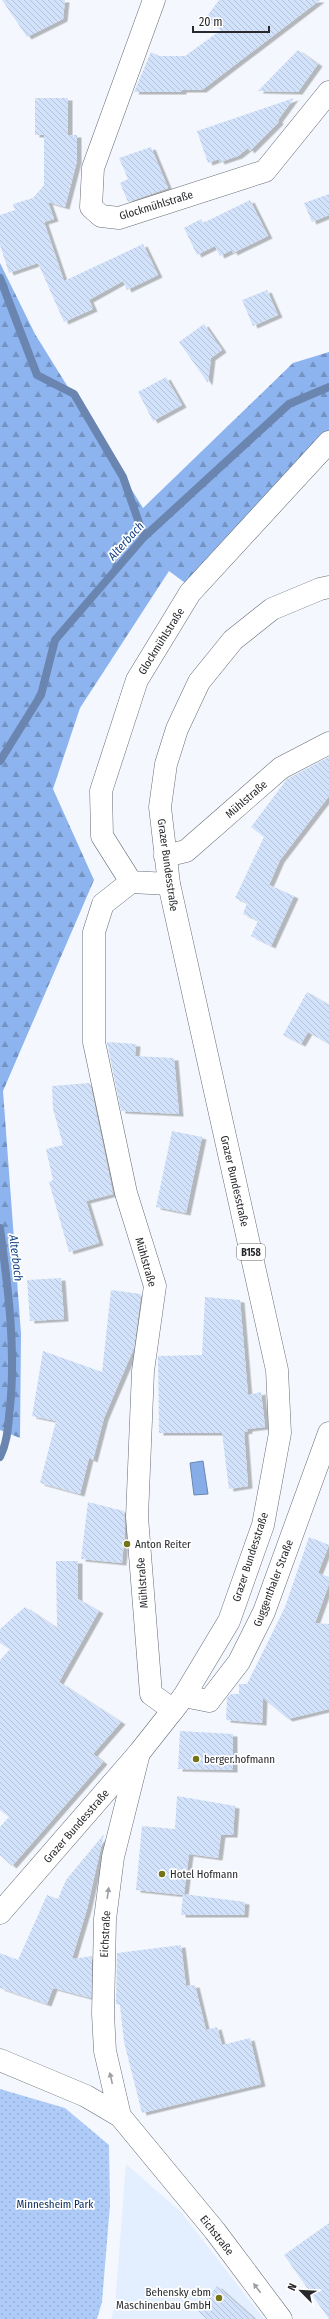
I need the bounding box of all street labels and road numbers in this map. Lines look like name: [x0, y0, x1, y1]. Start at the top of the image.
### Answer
street label: Glockmühlstraße: [118, 188, 194, 223]
street label: Glockmühlstraße: [136, 606, 187, 677]
street label: Mühlstraße: [223, 778, 270, 821]
street label: Grazer Bundesstraße: [155, 818, 180, 912]
street label: Grazer Bundesstraße: [218, 1134, 251, 1228]
street label: Mühlstraße: [132, 1236, 159, 1288]
road number: B158: [237, 1244, 265, 1260]
street label: Grazer Bundesstraße: [230, 1511, 271, 1604]
street label: Guggenthaler Straße: [251, 1538, 296, 1628]
street label: Mühlstraße: [134, 1557, 151, 1609]
street label: Grazer Bundesstraße: [41, 1787, 112, 1866]
street label: Eichstraße: [98, 1910, 113, 1958]
street label: Eichstraße: [197, 2213, 236, 2258]

